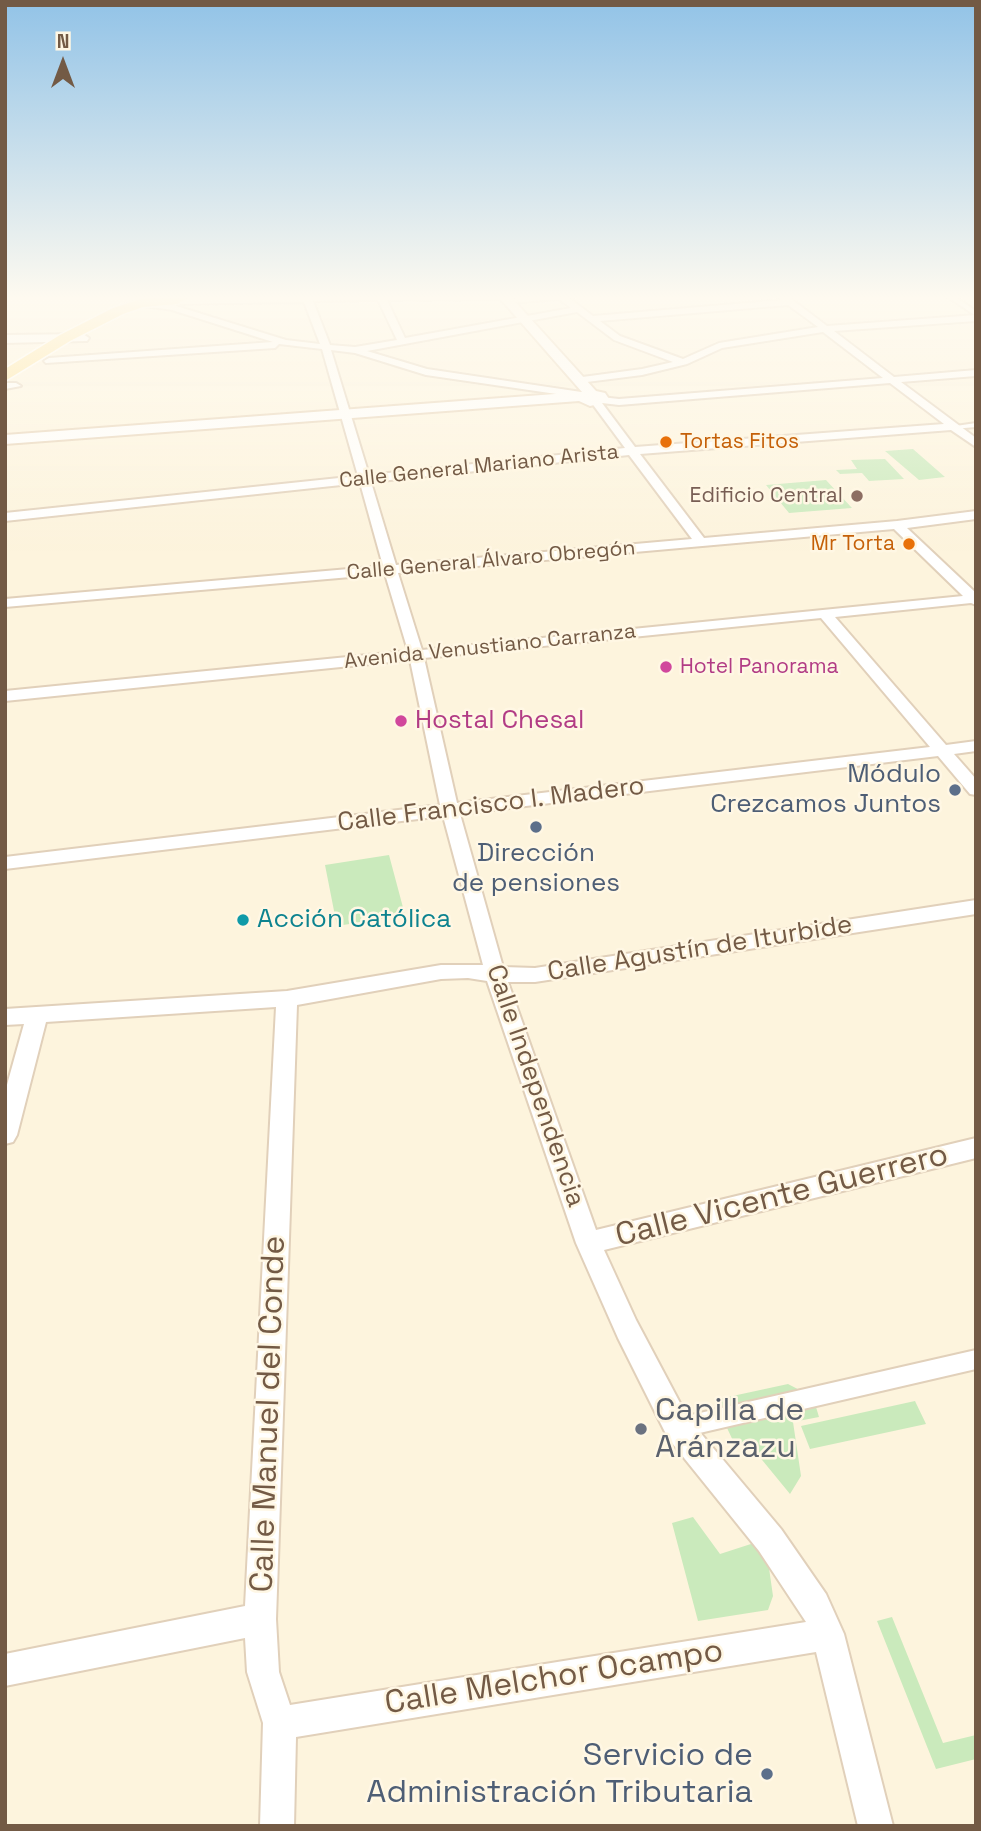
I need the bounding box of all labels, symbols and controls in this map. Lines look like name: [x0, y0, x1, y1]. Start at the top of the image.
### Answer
north arrow: [28, 28, 98, 98]
text: N: [57, 29, 69, 54]
place label: Tortas Fitos: [680, 429, 799, 455]
marker: Tortas Fitos: [658, 434, 674, 450]
street label: Calle General Mariano Arista: [338, 440, 620, 494]
place label: Edificio Central: [690, 483, 843, 509]
marker: Edificio Central: [849, 488, 865, 504]
place label: Mr Torta: [811, 531, 895, 557]
street label: Calle General Álvaro Obregón: [346, 536, 636, 586]
marker: Mr Torta: [901, 536, 917, 552]
street label: Avenida Venustiano Carranza: [343, 619, 637, 675]
place label: Hotel Panorama: [680, 654, 839, 680]
marker: Hotel Panorama: [658, 659, 674, 675]
place label: Hostal Chesal: [415, 705, 584, 737]
marker: Hostal Chesal: [393, 713, 409, 729]
place label: Módulo Crezcamos Juntos: [710, 759, 941, 820]
street label: Calle Francisco I. Madero: [336, 771, 646, 839]
marker: Módulo Crezcamos Juntos: [947, 782, 963, 798]
marker: Dirección de pensiones: [528, 819, 544, 835]
place label: Dirección de pensiones: [452, 838, 620, 900]
place label: Acción Católica: [257, 904, 451, 936]
street label: Calle Agustín de Iturbide: [546, 910, 854, 988]
marker: Acción Católica: [235, 912, 251, 928]
street label: Calle Independencia: [479, 961, 591, 1211]
street label: Calle Vicente Guerrero: [612, 1136, 952, 1256]
street label: Calle Manuel del Conde: [244, 1235, 294, 1593]
place label: Capilla de Aránzazu: [655, 1392, 804, 1467]
marker: Capilla de Aránzazu: [633, 1421, 649, 1437]
street label: Calle Melchor Ocampo: [382, 1632, 726, 1724]
place label: Servicio de Administración Tributaria: [366, 1737, 753, 1812]
marker: Servicio de Administración Tributaria: [759, 1766, 775, 1782]

